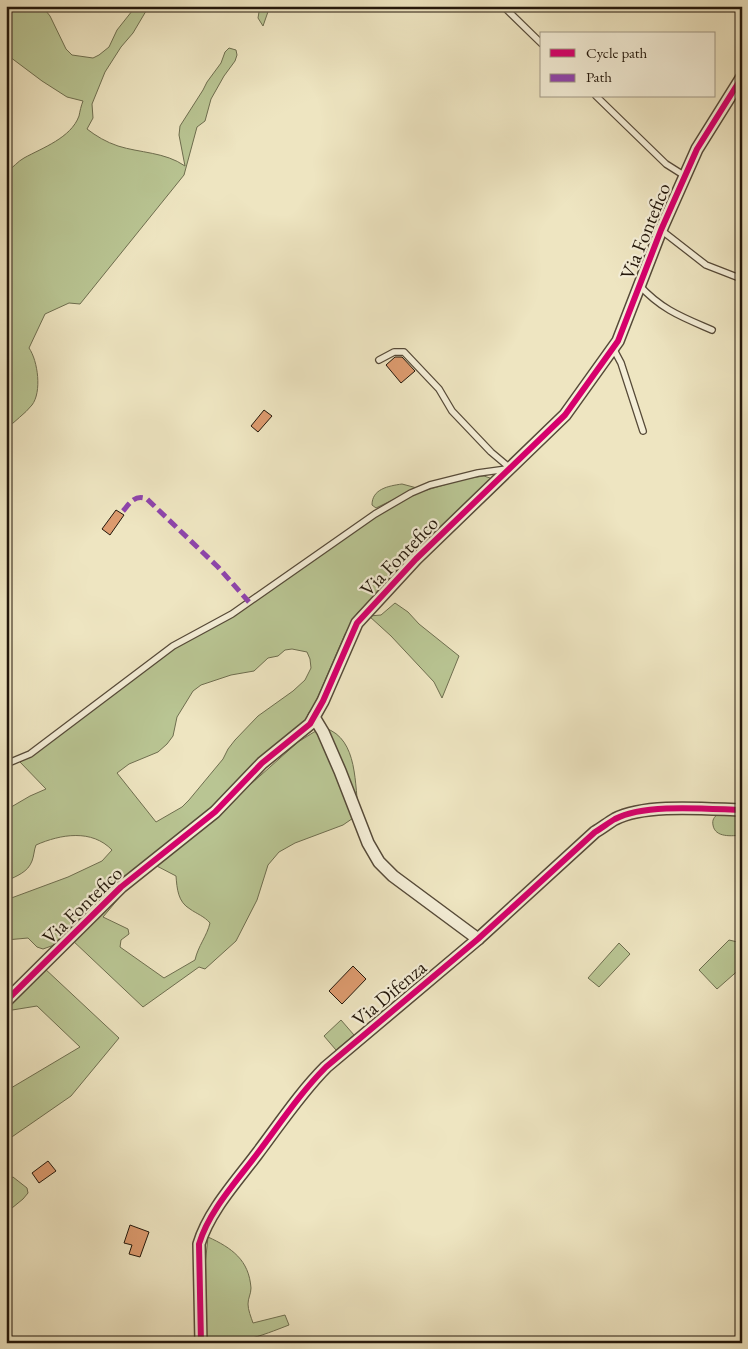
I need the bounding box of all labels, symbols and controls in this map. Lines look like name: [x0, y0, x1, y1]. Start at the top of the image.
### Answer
legend: [540, 32, 716, 98]
text: Cycle path: [586, 43, 648, 62]
text: Path: [586, 67, 612, 86]
street label: Via Fontefico: [614, 179, 676, 283]
street label: Via Fontefico: [354, 510, 444, 602]
street label: Via Fontefico: [36, 860, 128, 950]
street label: Via Difenza: [346, 954, 432, 1032]

